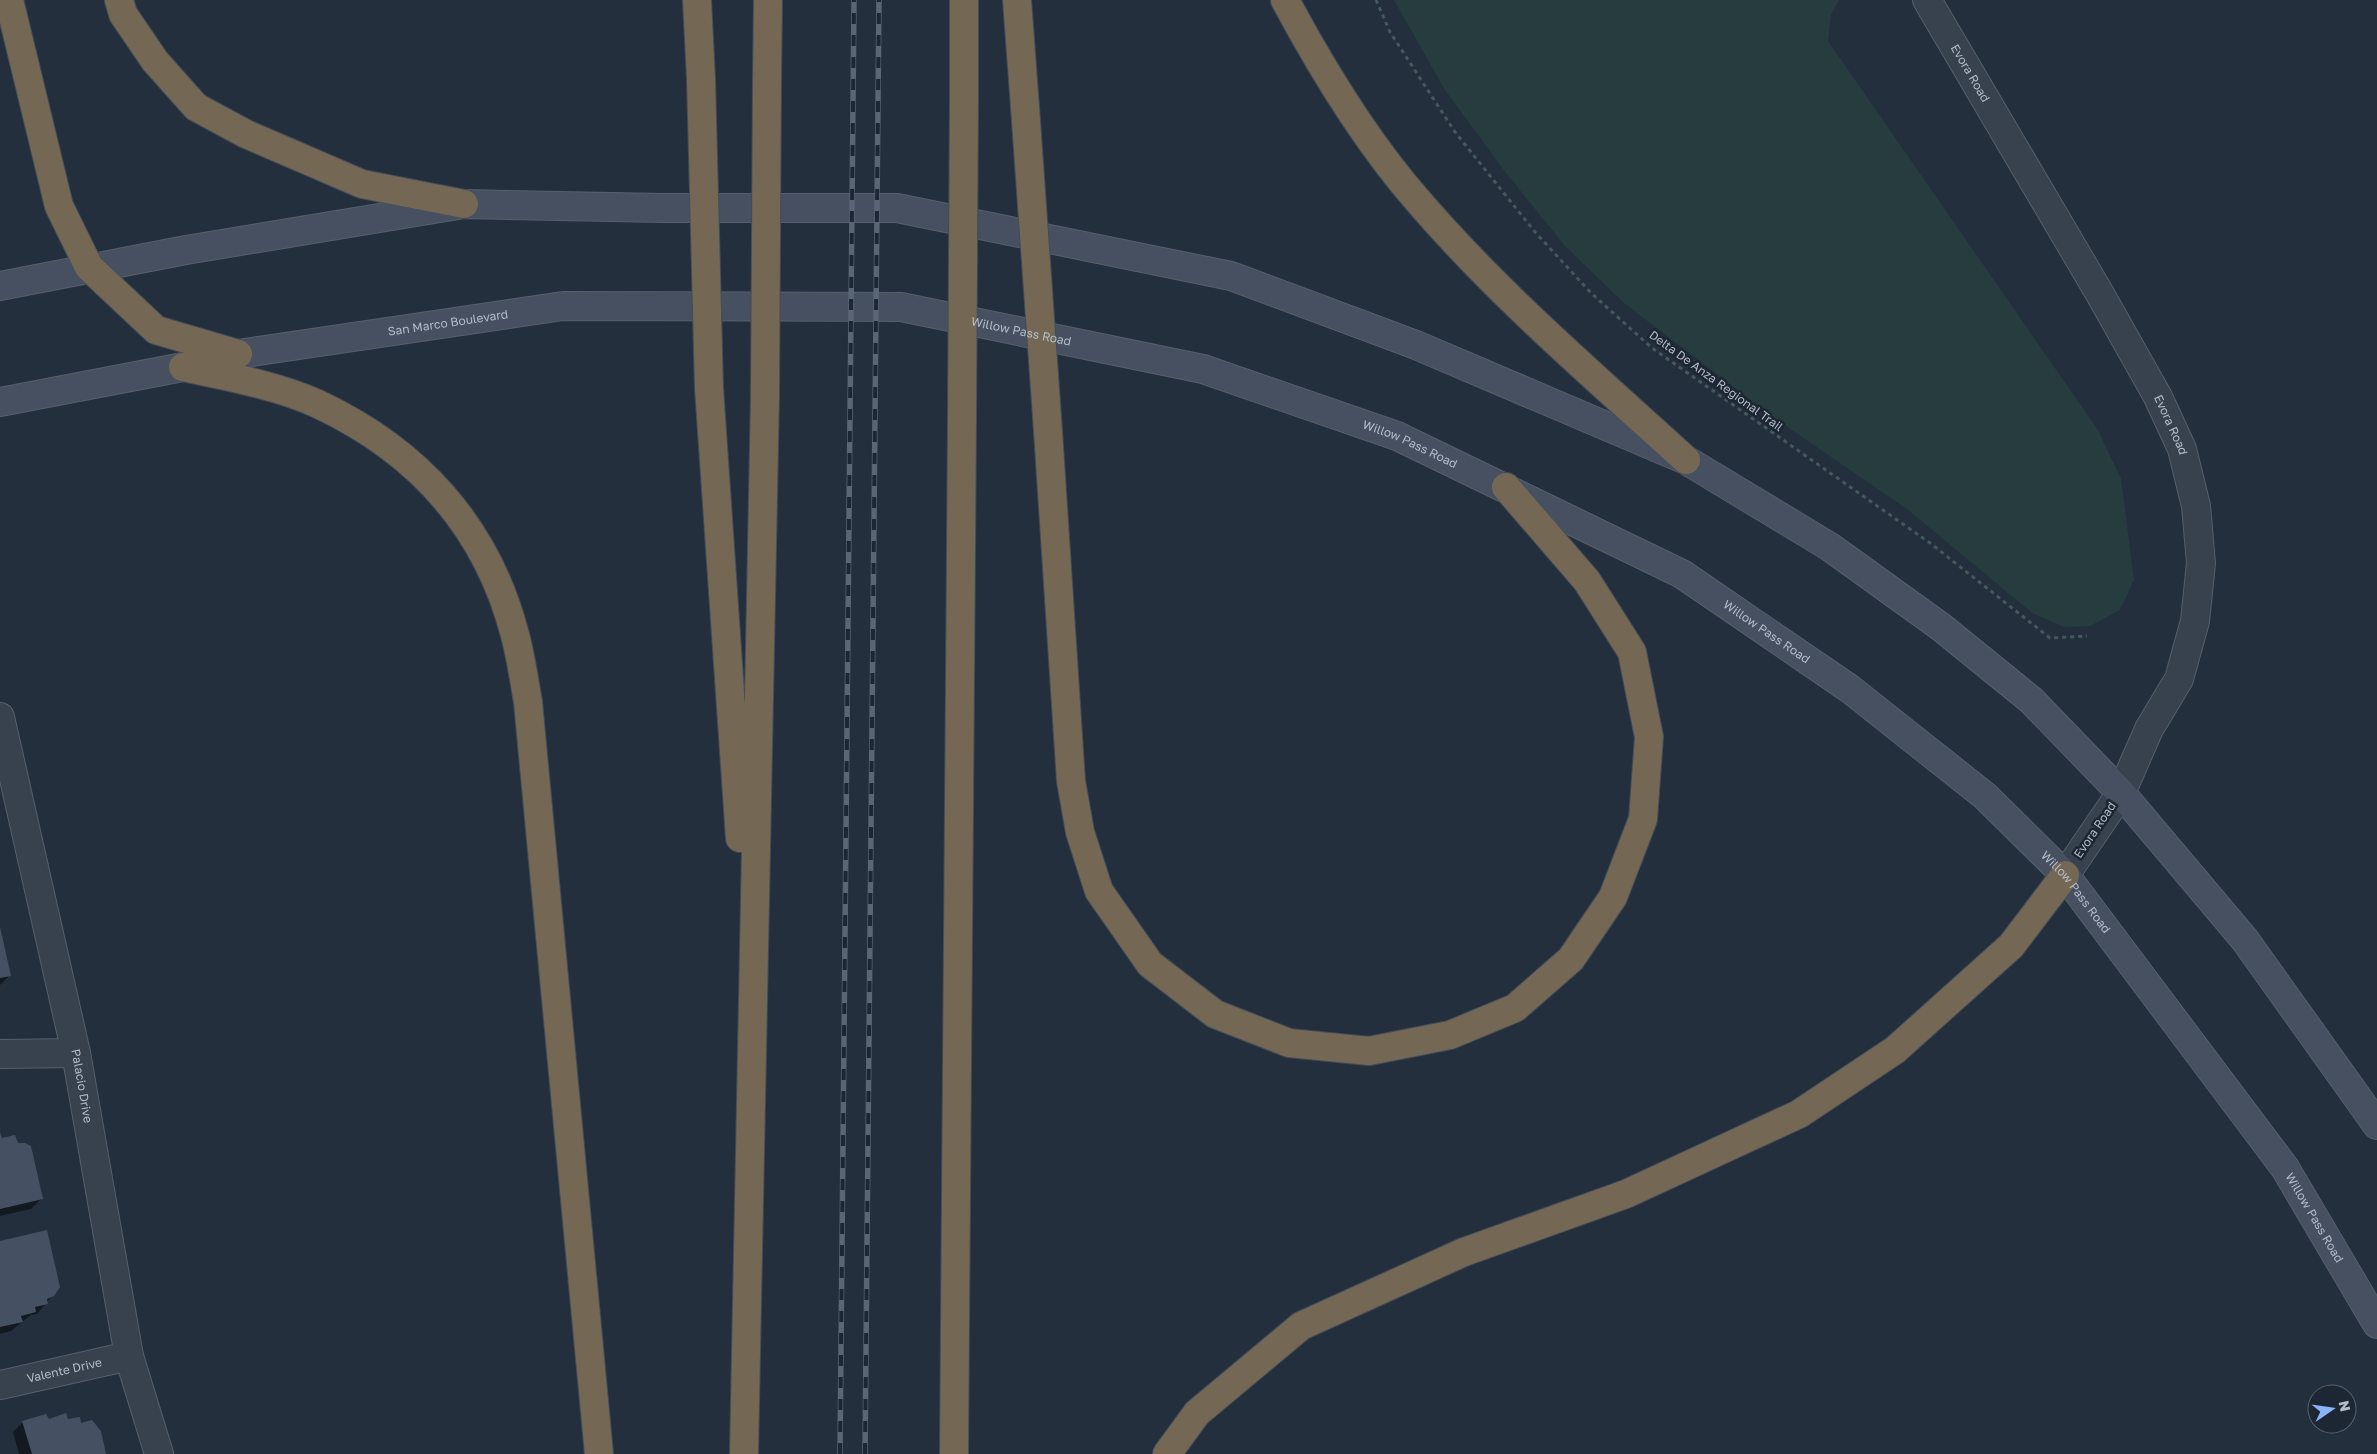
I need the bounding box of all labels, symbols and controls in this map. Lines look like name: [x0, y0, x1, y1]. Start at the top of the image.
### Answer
street label: Evora Road: [1948, 41, 1993, 105]
street label: San Marco Boulevard: [387, 306, 509, 339]
street label: Willow Pass Road: [970, 314, 1073, 349]
street label: Delta De Anza Regional Trail: [1646, 327, 1786, 434]
street label: Evora Road: [2151, 392, 2191, 456]
street label: Willow Pass Road: [1361, 417, 1460, 471]
street label: Willow Pass Road: [1721, 596, 1813, 666]
street label: Evora Road: [2070, 799, 2119, 861]
street label: Willow Pass Road: [2038, 848, 2114, 936]
street label: Palacio Drive: [68, 1047, 96, 1124]
street label: Willow Pass Road: [2282, 1170, 2347, 1265]
street label: Valente Drive: [25, 1354, 103, 1386]
north arrow: [2307, 1384, 2357, 1434]
text: N: [2336, 1399, 2355, 1413]

